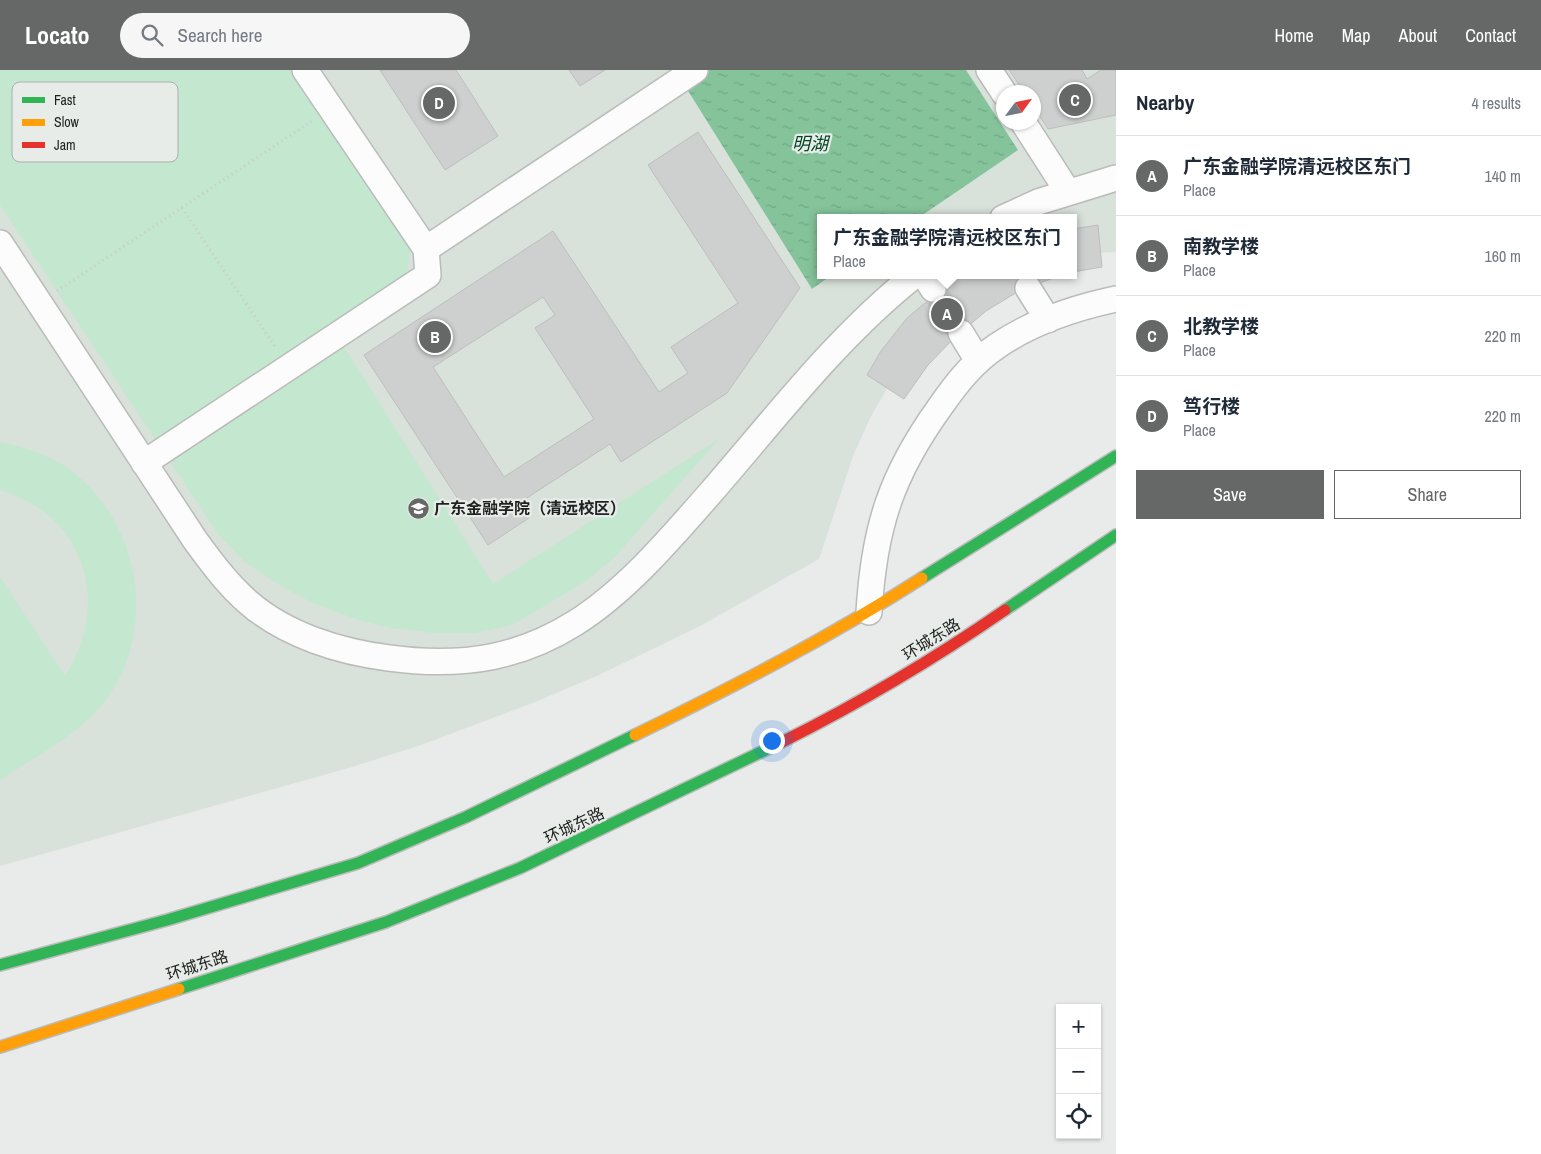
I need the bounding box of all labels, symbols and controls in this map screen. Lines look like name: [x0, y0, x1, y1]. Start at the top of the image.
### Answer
search box: [120, 13, 470, 58]
text: Locato: [25, 19, 90, 51]
icon: search: [138, 21, 166, 49]
text: Search here: [178, 22, 262, 48]
text: Home: [1274, 23, 1314, 48]
text: Map: [1342, 23, 1371, 48]
text: About: [1399, 23, 1437, 48]
text: Contact: [1465, 23, 1516, 48]
pin: C: [1059, 81, 1091, 119]
legend: [12, 82, 178, 162]
pin: D: [423, 84, 455, 122]
north arrow: [996, 85, 1041, 130]
text: Nearby: [1136, 88, 1194, 117]
text: Fast: [54, 91, 76, 109]
text: 4 results: [1471, 92, 1521, 114]
text: Slow: [54, 113, 80, 131]
water label: 明湖: [792, 131, 831, 156]
text: Jam: [54, 136, 76, 154]
text: 广东金融学院清远校区东门: [1183, 153, 1411, 179]
text: A: [1147, 165, 1157, 187]
text: 140 m: [1485, 165, 1521, 187]
text: Place: [1183, 179, 1216, 201]
popup: [817, 214, 1077, 279]
text: 广东金融学院清远校区东门: [833, 224, 1061, 250]
text: 南教学楼: [1183, 233, 1259, 259]
text: B: [1147, 245, 1157, 267]
text: 160 m: [1485, 245, 1521, 267]
text: Place: [833, 250, 866, 272]
text: Place: [1183, 259, 1216, 281]
pin: A: [931, 295, 963, 333]
text: 北教学楼: [1183, 313, 1259, 339]
pin: B: [419, 318, 451, 356]
text: C: [1147, 325, 1157, 347]
text: 220 m: [1485, 325, 1521, 347]
text: Place: [1183, 339, 1216, 361]
text: 笃行楼: [1183, 393, 1240, 419]
text: D: [1147, 405, 1157, 427]
text: 220 m: [1485, 405, 1521, 427]
text: Place: [1183, 419, 1216, 441]
button: Save: [1136, 470, 1324, 519]
button: Share: [1334, 470, 1521, 519]
school or university icon: 广东金融学院（清远校区）: [406, 496, 430, 520]
place label: 广东金融学院（清远校区）: [434, 497, 626, 519]
street label: 环城东路: [898, 613, 964, 665]
your location: [759, 728, 785, 754]
street label: 环城东路: [540, 802, 608, 848]
street label: 环城东路: [163, 945, 231, 985]
map controls: [1056, 1004, 1101, 1139]
button: +: [1056, 1004, 1101, 1049]
button: −: [1056, 1049, 1101, 1094]
button: locate: [1056, 1094, 1101, 1139]

